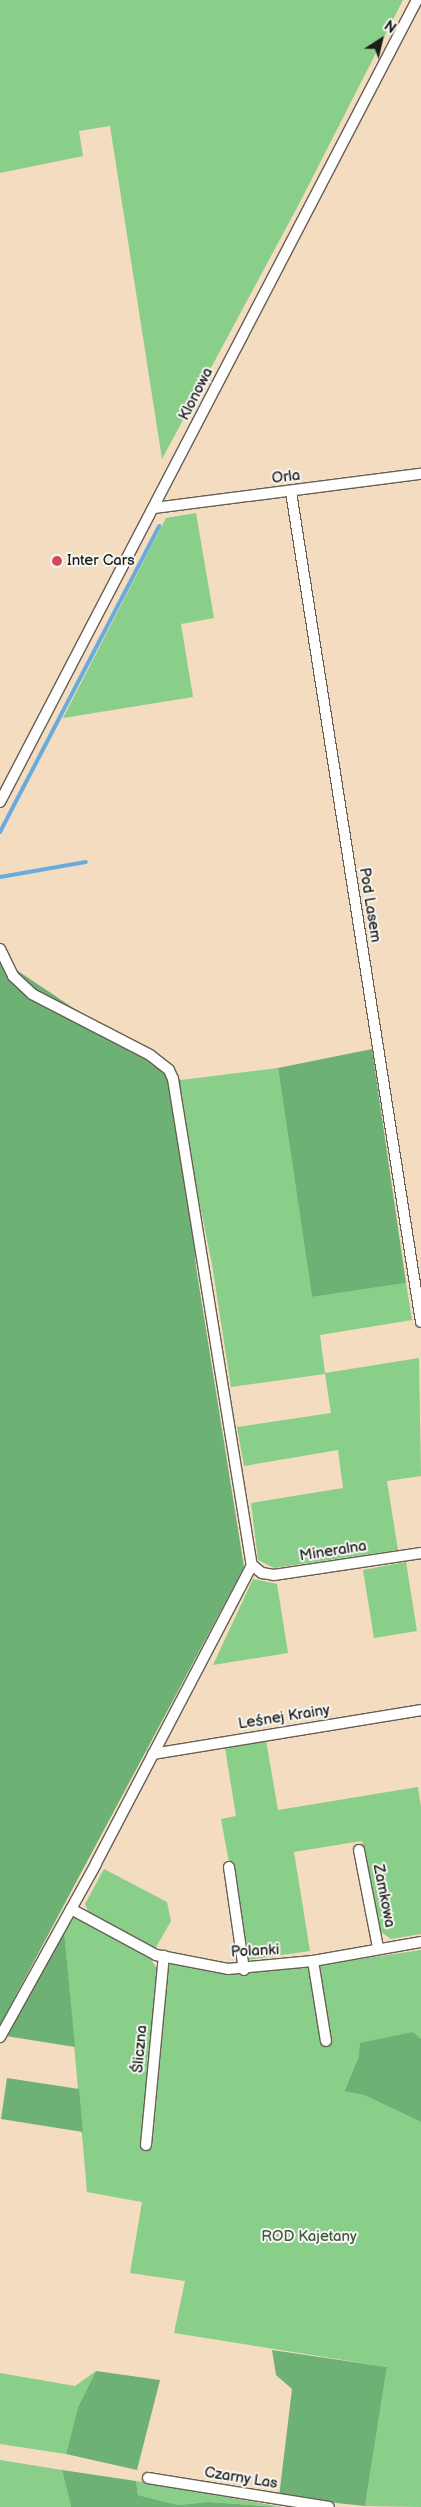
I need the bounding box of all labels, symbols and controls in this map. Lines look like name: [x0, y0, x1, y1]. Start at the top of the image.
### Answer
north arrow: [356, 15, 406, 65]
text: N: [381, 17, 399, 37]
street label: Klonowa: [175, 365, 217, 423]
street label: Orla: [271, 466, 301, 488]
place label: Inter Cars: [67, 552, 135, 570]
marker: Inter Cars: [51, 555, 63, 567]
street label: Pod Lasem: [355, 866, 385, 944]
street label: Mineralna: [298, 1537, 368, 1565]
street label: Leśnej Krainy: [237, 1701, 331, 1733]
street label: Zamkowa: [369, 1863, 399, 1929]
street label: Polanki: [230, 1941, 280, 1961]
street label: Śliczna: [129, 2024, 151, 2074]
park label: ROD Kajetany: [261, 2228, 357, 2246]
street label: Czarny Las: [203, 2463, 279, 2493]

